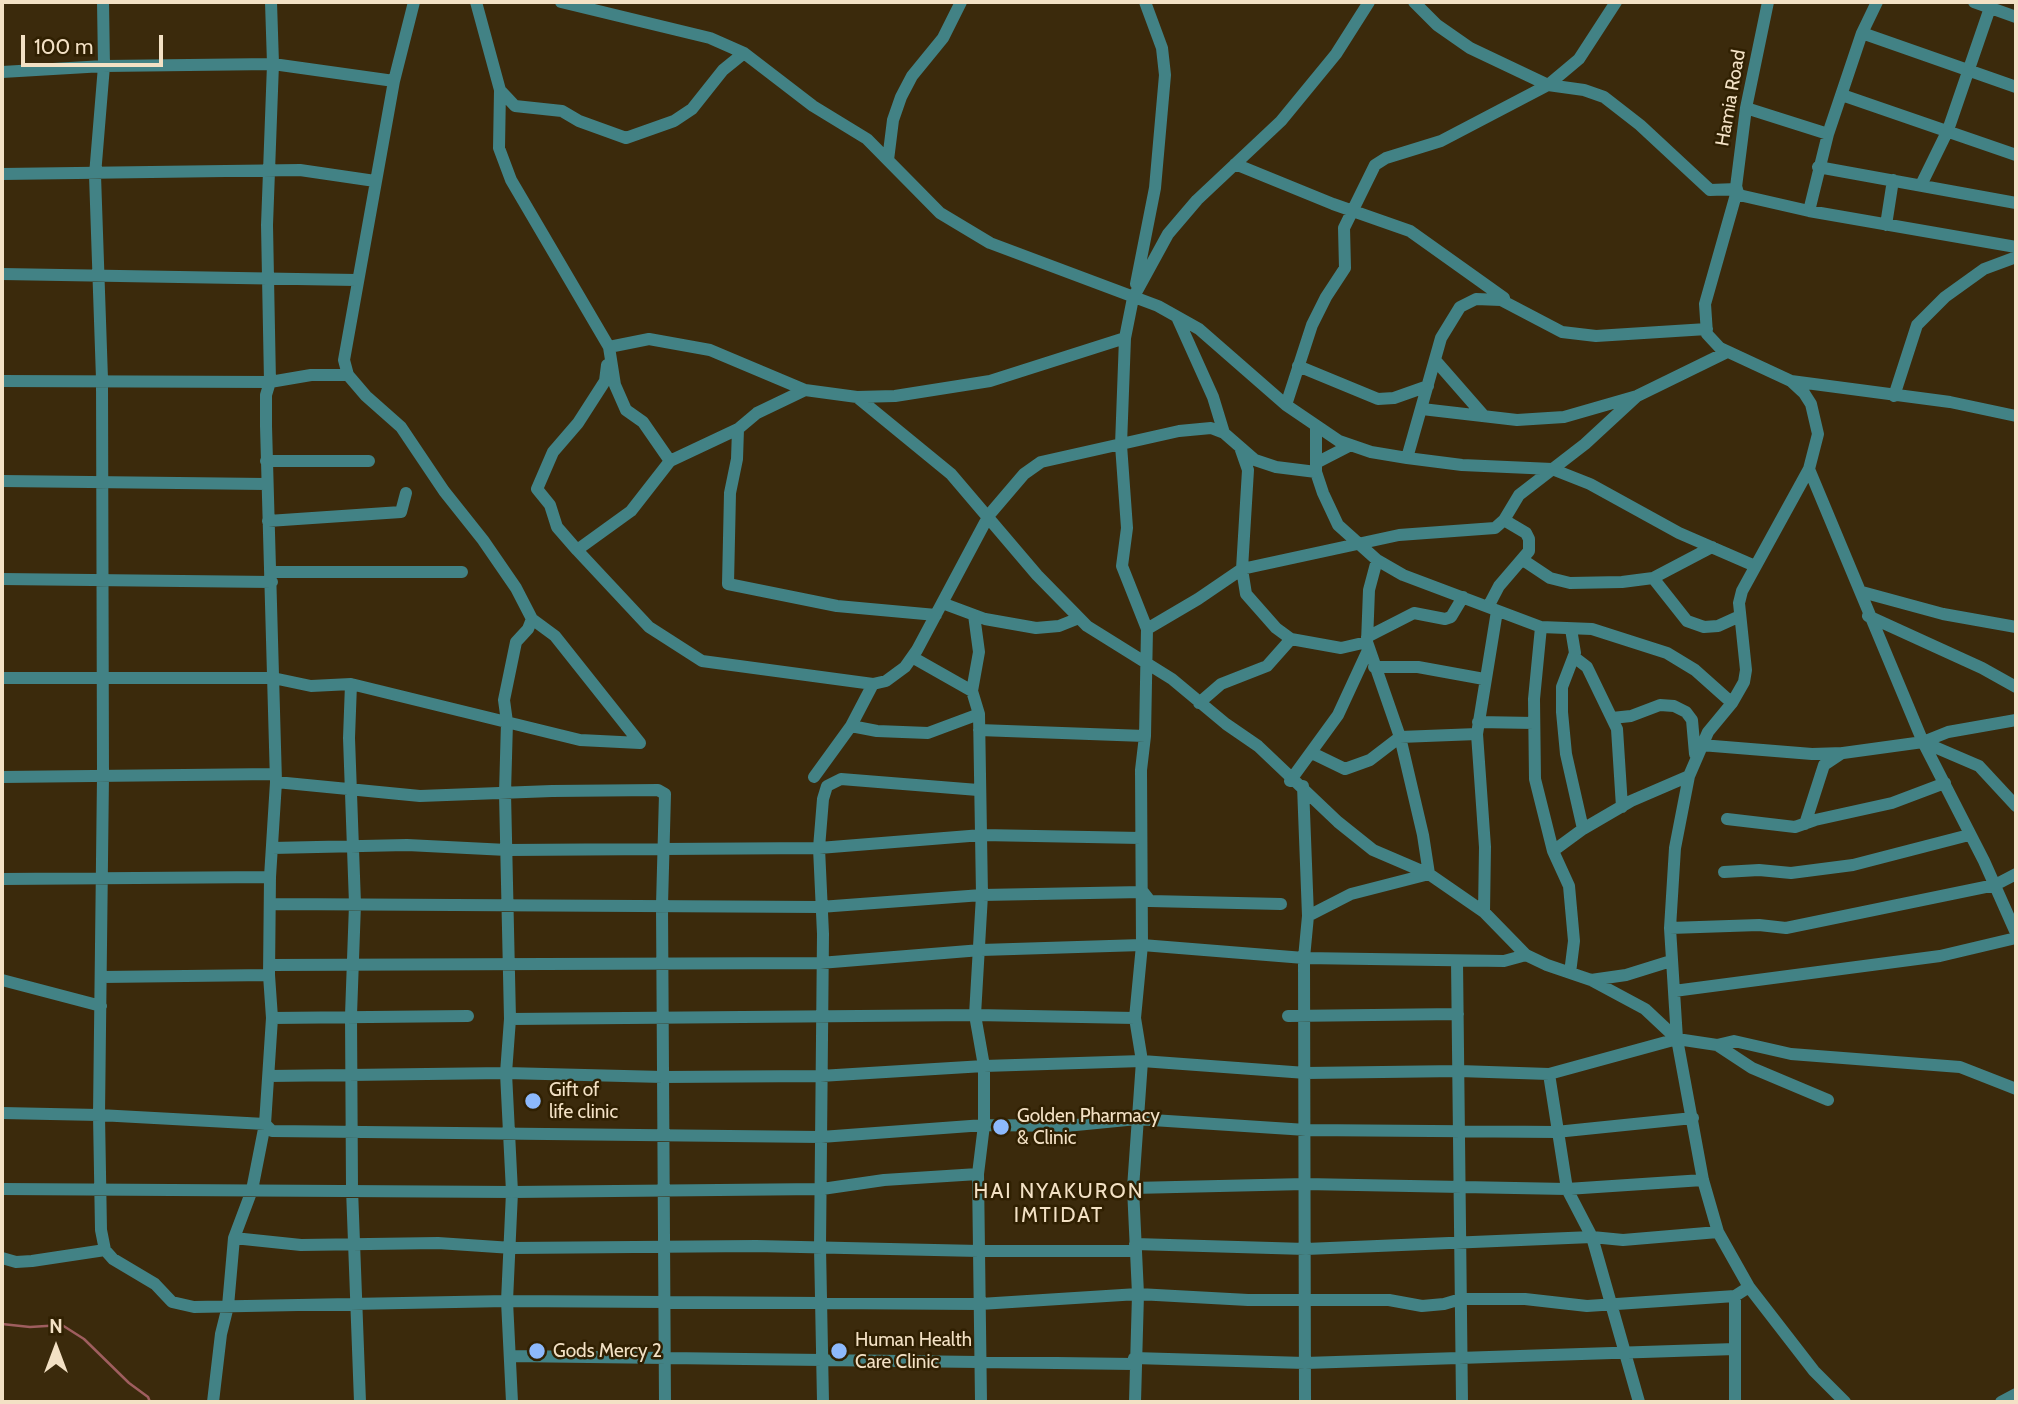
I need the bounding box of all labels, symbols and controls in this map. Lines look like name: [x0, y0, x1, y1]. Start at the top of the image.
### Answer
scale bar: [24, 21, 166, 65]
text: 100 m: [34, 34, 93, 59]
street label: Hamia Road: [1711, 48, 1751, 148]
place label: Gift of life clinic: [549, 1079, 618, 1123]
marker: Gift of life clinic: [523, 1091, 543, 1111]
place label: Golden Pharmacy & Clinic: [1017, 1105, 1160, 1149]
marker: Golden Pharmacy & Clinic: [991, 1117, 1011, 1137]
district label: HAI NYAKURON IMTIDAT: [975, 1179, 1143, 1229]
north arrow: [21, 1313, 91, 1383]
text: N: [49, 1315, 63, 1338]
place label: Human Health Care Clinic: [855, 1329, 972, 1373]
place label: Gods Mercy 2: [553, 1340, 662, 1362]
marker: Gods Mercy 2: [527, 1341, 547, 1361]
marker: Human Health Care Clinic: [829, 1341, 849, 1361]

